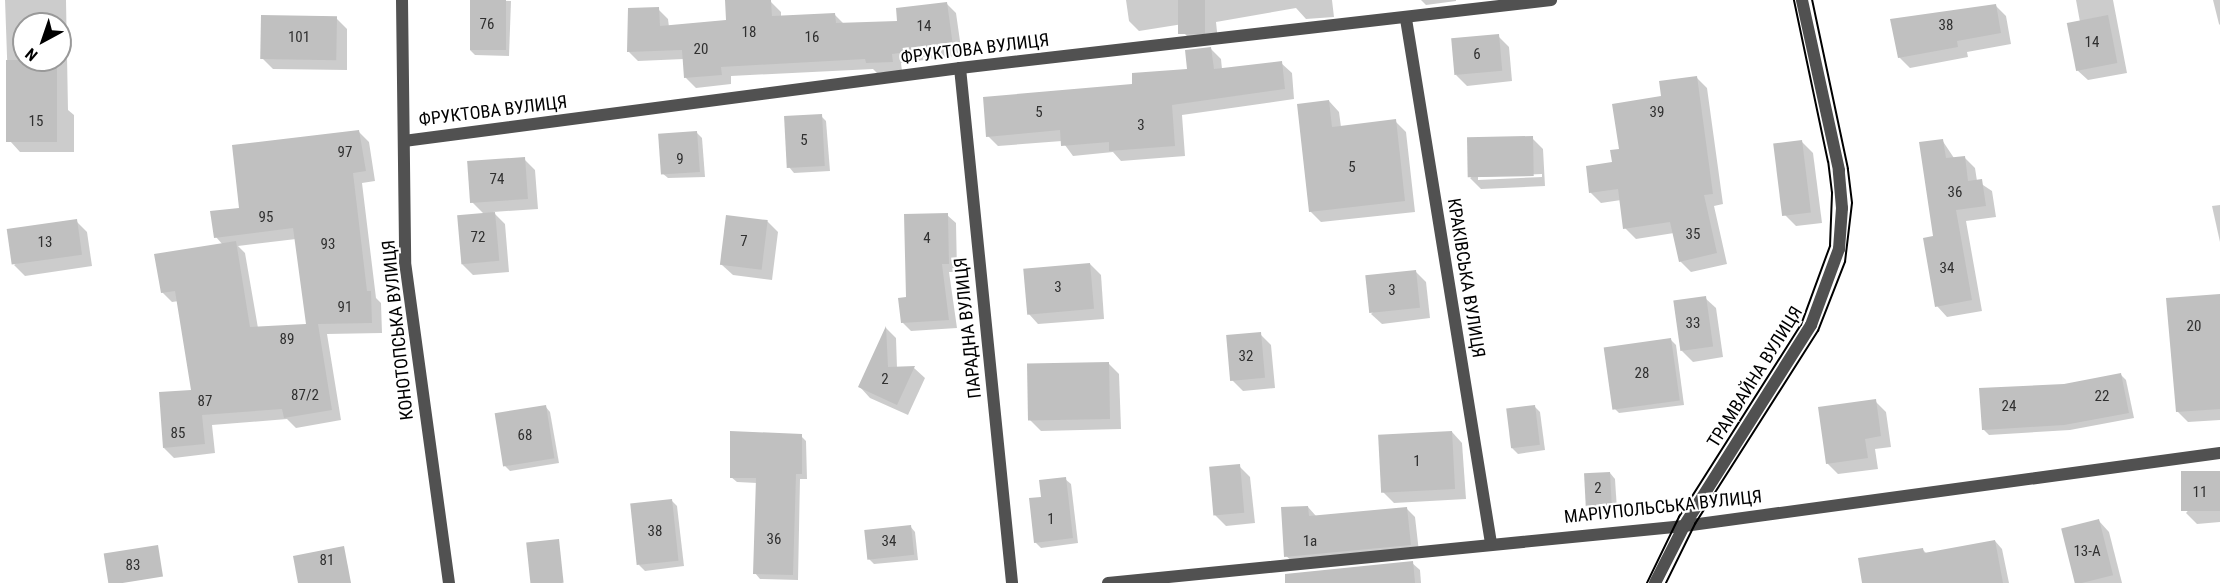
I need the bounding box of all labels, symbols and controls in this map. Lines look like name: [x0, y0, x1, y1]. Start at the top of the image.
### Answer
north arrow: [12, 12, 72, 72]
house number: 76: [480, 16, 494, 34]
house number: 38: [1939, 17, 1953, 35]
house number: 14: [917, 18, 931, 36]
house number: 18: [742, 24, 756, 42]
house number: 101: [288, 29, 310, 47]
house number: 16: [805, 29, 819, 47]
street label: ФРУКТОВА ВУЛИЦЯ: [900, 29, 1050, 69]
house number: 14: [2085, 34, 2099, 52]
house number: 20: [694, 41, 708, 59]
text: N: [22, 44, 41, 65]
house number: 6: [1473, 46, 1481, 64]
street label: ФРУКТОВА ВУЛИЦЯ: [418, 91, 568, 131]
house number: 5: [1035, 104, 1043, 122]
house number: 39: [1650, 104, 1664, 122]
house number: 15: [29, 113, 43, 131]
house number: 3: [1137, 117, 1145, 135]
house number: 5: [800, 132, 808, 150]
house number: 97: [338, 144, 352, 162]
house number: 9: [676, 151, 684, 169]
house number: 5: [1348, 159, 1356, 177]
house number: 74: [490, 171, 504, 189]
house number: 36: [1948, 184, 1962, 202]
street label: КРАКІВСЬКА ВУЛИЦЯ: [1443, 197, 1489, 359]
house number: 95: [259, 209, 273, 227]
house number: 35: [1686, 226, 1700, 244]
house number: 72: [471, 229, 485, 247]
house number: 4: [923, 230, 931, 248]
house number: 7: [740, 233, 748, 251]
house number: 13: [38, 234, 52, 252]
house number: 93: [321, 236, 335, 254]
street label: КОНОТОПСЬКА ВУЛИЦЯ: [378, 239, 418, 421]
street label: ПАРАДНА ВУЛИЦЯ: [950, 256, 986, 400]
house number: 34: [1940, 260, 1954, 278]
house number: 3: [1054, 279, 1062, 297]
house number: 3: [1388, 282, 1396, 300]
house number: 91: [338, 299, 352, 317]
street label: ТРАМВАЙНА ВУЛИЦЯ: [1703, 302, 1807, 452]
house number: 33: [1686, 315, 1700, 333]
house number: 20: [2187, 318, 2201, 336]
house number: 89: [280, 331, 294, 349]
house number: 32: [1239, 348, 1253, 366]
house number: 28: [1635, 365, 1649, 383]
house number: 2: [881, 371, 889, 389]
house number: 87/2: [291, 387, 319, 405]
house number: 22: [2095, 388, 2109, 406]
house number: 87: [198, 393, 212, 411]
house number: 24: [2002, 398, 2016, 416]
house number: 85: [171, 425, 185, 443]
house number: 68: [518, 427, 532, 445]
house number: 1: [1413, 453, 1421, 471]
house number: 2: [1594, 480, 1602, 498]
house number: 11: [2193, 484, 2207, 502]
street label: МАРІУПОЛЬСЬКА ВУЛИЦЯ: [1563, 486, 1763, 528]
house number: 1: [1047, 511, 1055, 529]
house number: 38: [648, 523, 662, 541]
house number: 36: [767, 531, 781, 549]
house number: 34: [882, 533, 896, 551]
house number: 1а: [1303, 533, 1317, 551]
house number: 13-А: [2073, 543, 2101, 561]
house number: 81: [320, 552, 334, 570]
house number: 83: [126, 557, 140, 575]

